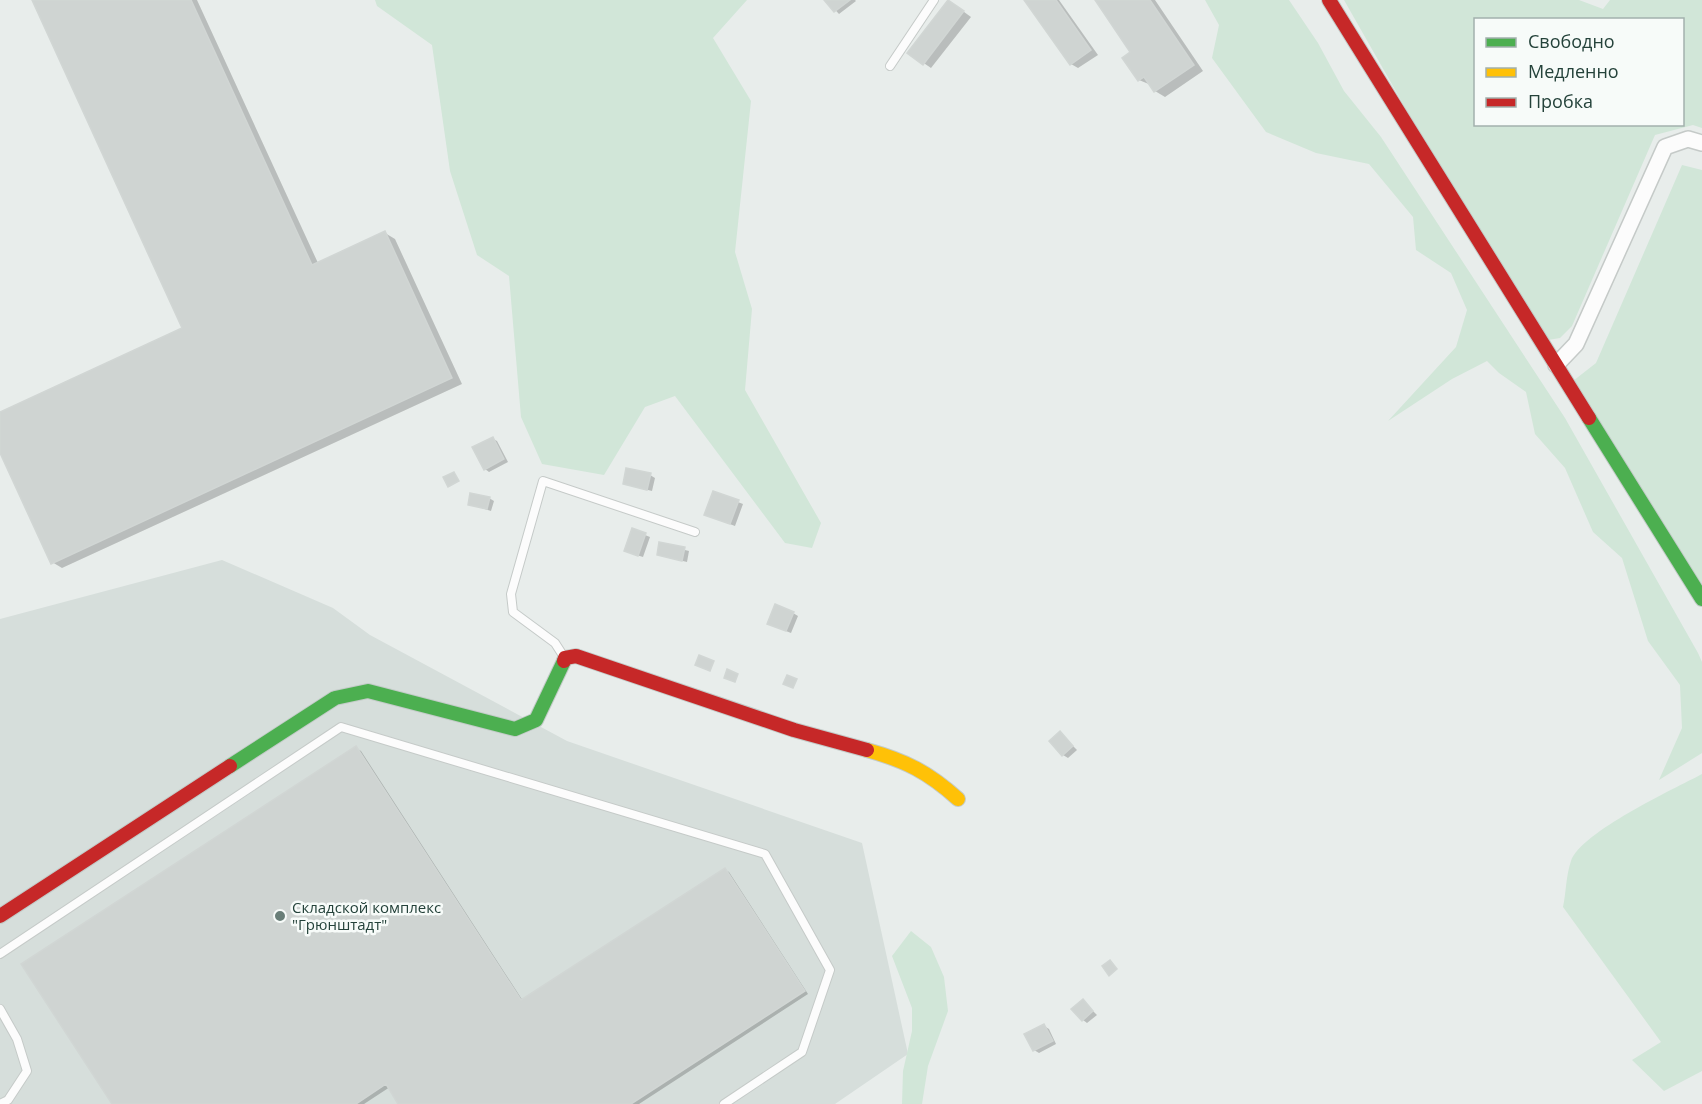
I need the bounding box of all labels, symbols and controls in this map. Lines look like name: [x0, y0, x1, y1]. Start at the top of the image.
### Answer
legend: [1474, 18, 1684, 126]
text: Свободно: [1528, 29, 1615, 53]
text: Медленно: [1528, 59, 1619, 83]
text: Пробка: [1528, 89, 1593, 113]
place label: Складской комплекс "Грюнштадт": [292, 897, 441, 934]
marker: Складской комплекс "Грюнштадт": [273, 909, 287, 923]

